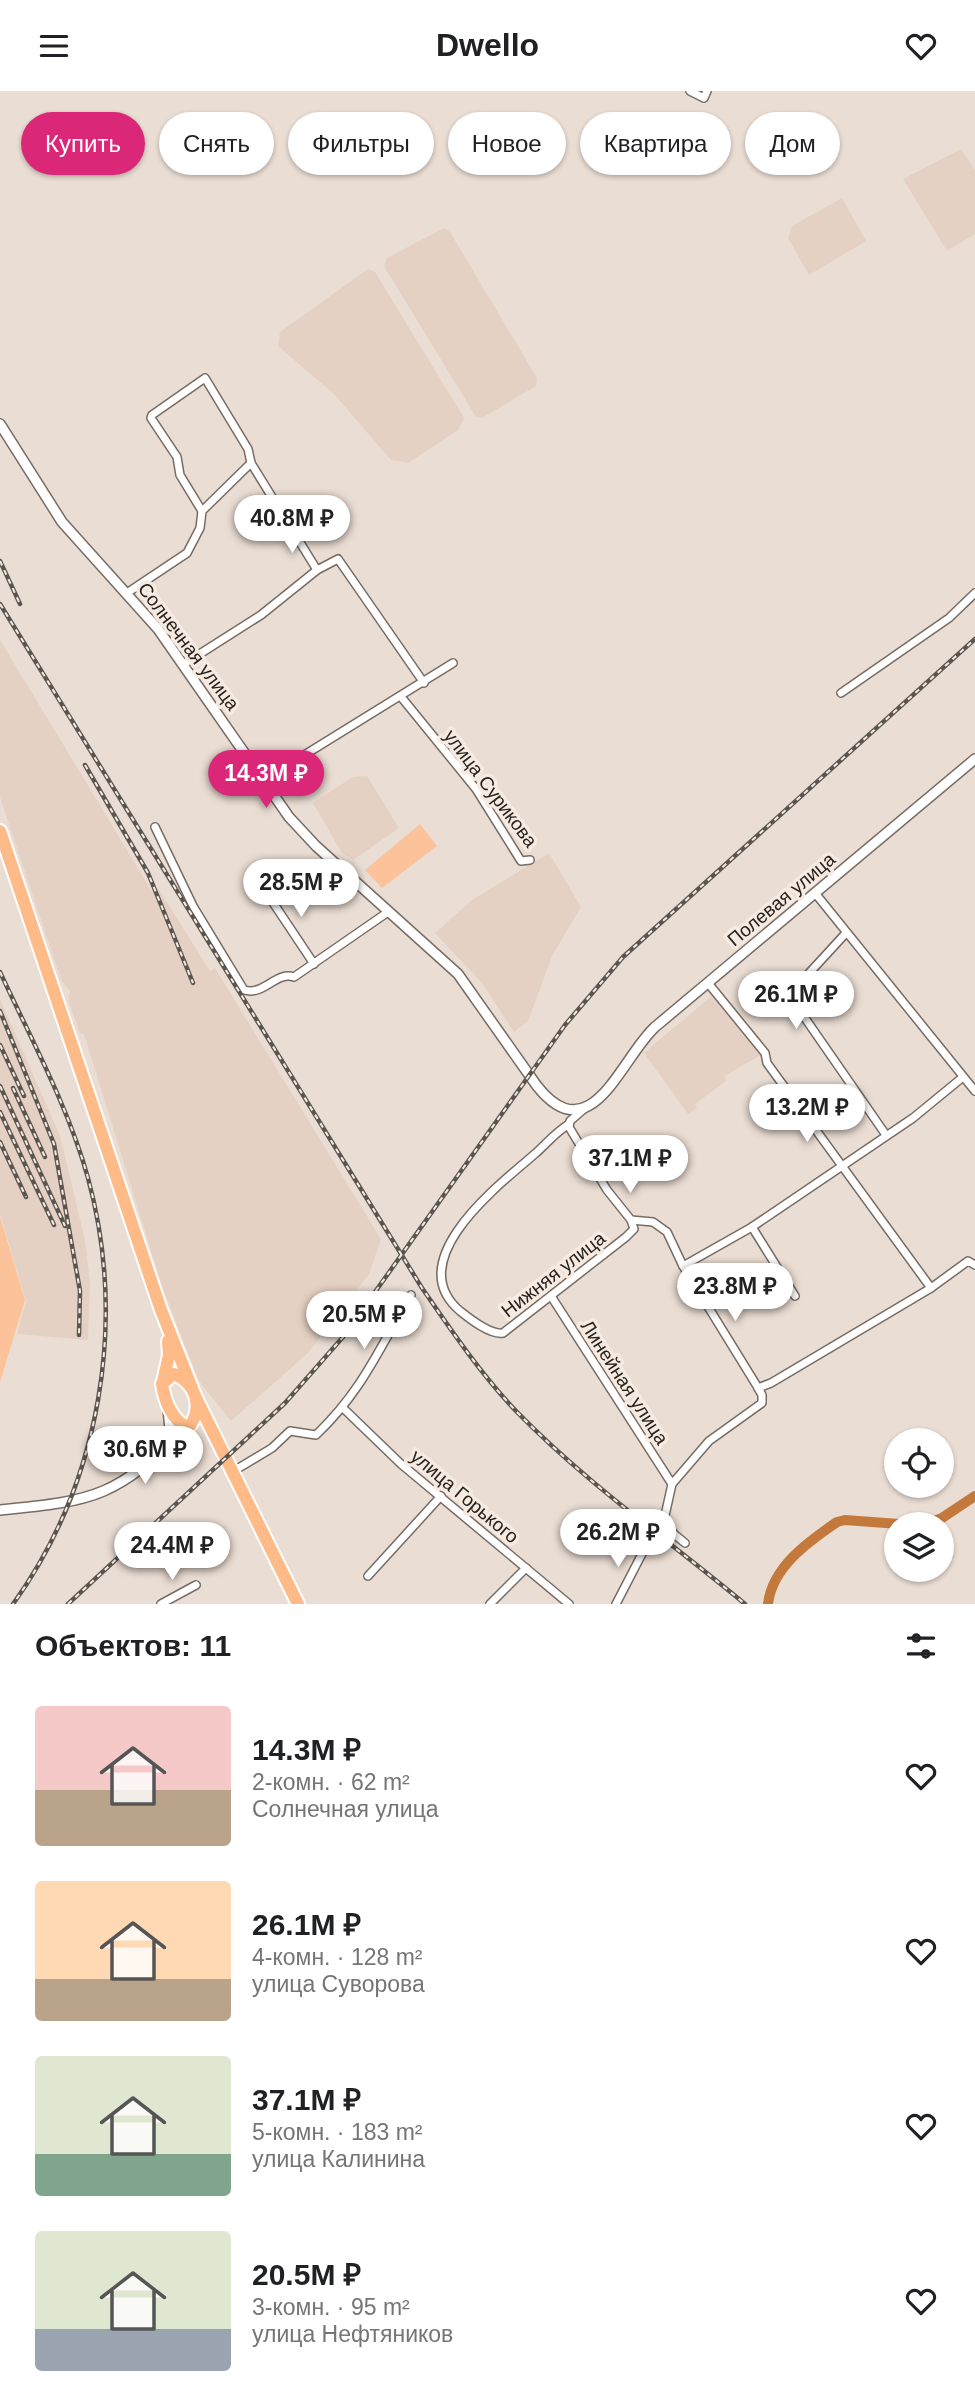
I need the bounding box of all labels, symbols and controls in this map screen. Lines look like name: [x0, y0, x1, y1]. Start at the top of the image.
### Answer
icon: menu: [35, 27, 73, 65]
text: Dwello: [436, 27, 539, 63]
icon: heart: [902, 27, 940, 65]
chip: Купить: [21, 112, 145, 175]
chip: Снять: [159, 112, 274, 175]
chip: Фильтры: [288, 112, 434, 175]
chip: Новое: [448, 112, 566, 175]
chip: Квартира: [580, 112, 731, 175]
chip: Дом: [745, 112, 840, 175]
pin: 40.8M ₽: [227, 496, 357, 555]
text: 40.8M ₽: [250, 505, 334, 531]
street label: Солнечная улица: [134, 578, 244, 715]
street label: улица Сурикова: [440, 726, 542, 851]
pin: 14.3M ₽: [201, 751, 331, 810]
text: 14.3M ₽: [224, 760, 308, 786]
street label: Полевая улица: [723, 848, 840, 950]
pin: 28.5M ₽: [236, 859, 366, 919]
text: 28.5M ₽: [259, 869, 343, 895]
pin: 26.1M ₽: [731, 971, 861, 1031]
text: 26.1M ₽: [754, 981, 838, 1007]
pin: 13.2M ₽: [742, 1084, 872, 1144]
text: 13.2M ₽: [765, 1094, 849, 1120]
pin: 37.1M ₽: [565, 1135, 695, 1195]
text: 37.1M ₽: [588, 1145, 672, 1171]
street label: Нижняя улица: [497, 1227, 610, 1321]
pin: 23.8M ₽: [670, 1263, 800, 1323]
text: 23.8M ₽: [693, 1273, 777, 1299]
pin: 20.5M ₽: [299, 1291, 429, 1351]
text: 20.5M ₽: [322, 1301, 406, 1327]
street label: Линейная улица: [577, 1316, 673, 1449]
pin: 30.6M ₽: [80, 1427, 210, 1486]
map controls: [884, 1428, 954, 1582]
button: locate: [884, 1428, 954, 1498]
text: 30.6M ₽: [103, 1436, 187, 1462]
street label: улица Горького: [407, 1445, 523, 1547]
pin: 26.2M ₽: [553, 1509, 683, 1569]
button: layers: [884, 1512, 954, 1582]
text: 26.2M ₽: [576, 1519, 660, 1545]
pin: 24.4M ₽: [107, 1523, 237, 1582]
text: 24.4M ₽: [130, 1532, 214, 1558]
icon: filters: [902, 1627, 940, 1665]
text: Объектов: 11: [35, 1629, 231, 1662]
text: 14.3M ₽: [252, 1733, 361, 1766]
icon: home: [91, 1734, 175, 1818]
icon: heart: [902, 1757, 940, 1795]
text: 2-комн. · 62 m²: [252, 1769, 410, 1795]
text: Солнечная улица: [252, 1796, 439, 1822]
text: 26.1M ₽: [252, 1908, 361, 1941]
icon: home: [91, 1909, 175, 1993]
icon: heart: [902, 1932, 940, 1970]
text: 4-комн. · 128 m²: [252, 1944, 423, 1970]
text: улица Суворова: [252, 1971, 425, 1997]
text: 37.1M ₽: [252, 2083, 361, 2116]
icon: home: [91, 2084, 175, 2168]
icon: heart: [902, 2107, 940, 2145]
text: 5-комн. · 183 m²: [252, 2119, 423, 2145]
text: улица Калинина: [252, 2146, 425, 2172]
text: 20.5M ₽: [252, 2258, 361, 2291]
icon: home: [91, 2259, 175, 2343]
icon: heart: [902, 2282, 940, 2320]
text: 3-комн. · 95 m²: [252, 2294, 410, 2320]
text: улица Нефтяников: [252, 2321, 453, 2347]

